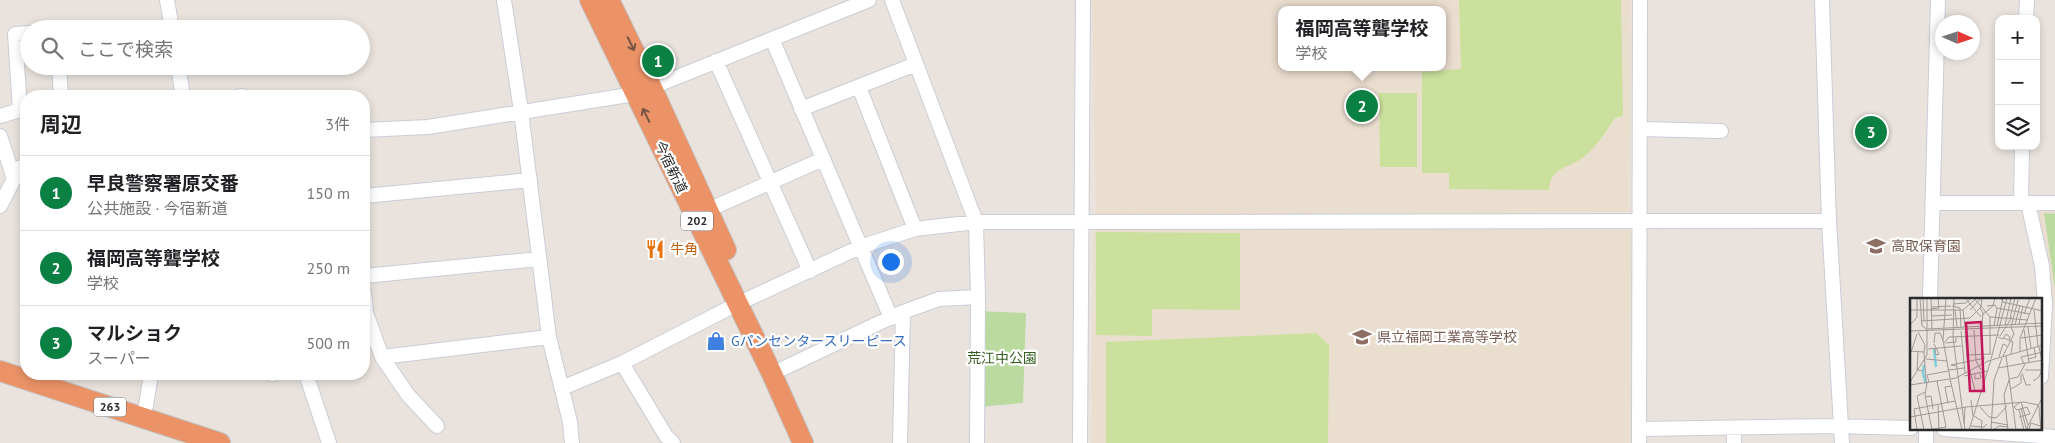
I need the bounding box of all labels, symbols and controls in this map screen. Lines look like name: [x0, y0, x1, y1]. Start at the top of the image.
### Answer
popup: [1278, 6, 1446, 71]
north arrow: [1935, 15, 1980, 60]
map controls: [1995, 15, 2040, 150]
button: +: [1995, 15, 2040, 60]
text: 福岡高等聾学校: [1295, 16, 1429, 40]
search box: [20, 20, 370, 75]
icon: search: [38, 34, 66, 62]
one-way arrow: [626, 36, 636, 51]
text: ここで検索: [78, 37, 173, 61]
pin: 1: [642, 42, 674, 80]
text: 学校: [1295, 43, 1328, 63]
button: −: [1995, 60, 2040, 105]
pin: 2: [1346, 87, 1378, 125]
button: layers: [1995, 105, 2040, 150]
one-way arrow: [640, 108, 650, 123]
text: 周辺: [40, 111, 82, 138]
pin: 3: [1855, 113, 1887, 151]
text: 3件: [325, 114, 350, 134]
street label: 今宿新道: [651, 138, 691, 196]
text: 早良警察署原交番: [87, 171, 239, 195]
text: 1: [51, 183, 61, 203]
text: 150 m: [307, 183, 350, 203]
text: 公共施設 · 今宿新道: [87, 198, 228, 218]
road number: 202: [681, 212, 713, 230]
school or university icon: 高取保育園: [1865, 235, 1887, 257]
place label: 高取保育園: [1891, 237, 1961, 255]
restaurant icon: 牛角: [644, 238, 666, 260]
place label: 牛角: [670, 240, 698, 258]
text: 福岡高等聾学校: [87, 246, 220, 270]
your location: [878, 249, 904, 275]
text: 2: [51, 258, 61, 278]
text: 250 m: [307, 258, 350, 278]
text: 学校: [87, 273, 119, 293]
inset map: [1910, 298, 2042, 430]
text: マルショク: [87, 321, 182, 345]
school or university icon: 県立福岡工業高等学校: [1351, 326, 1373, 348]
place label: 県立福岡工業高等学校: [1377, 328, 1517, 346]
shop icon: Gパンセンタースリーピース: [705, 330, 727, 352]
place label: Gパンセンタースリーピース: [731, 332, 907, 350]
text: 3: [51, 333, 61, 353]
text: 500 m: [307, 333, 350, 353]
text: スーパー: [87, 348, 151, 368]
park label: 荒江中公園: [967, 349, 1037, 367]
road number: 263: [94, 398, 126, 417]

